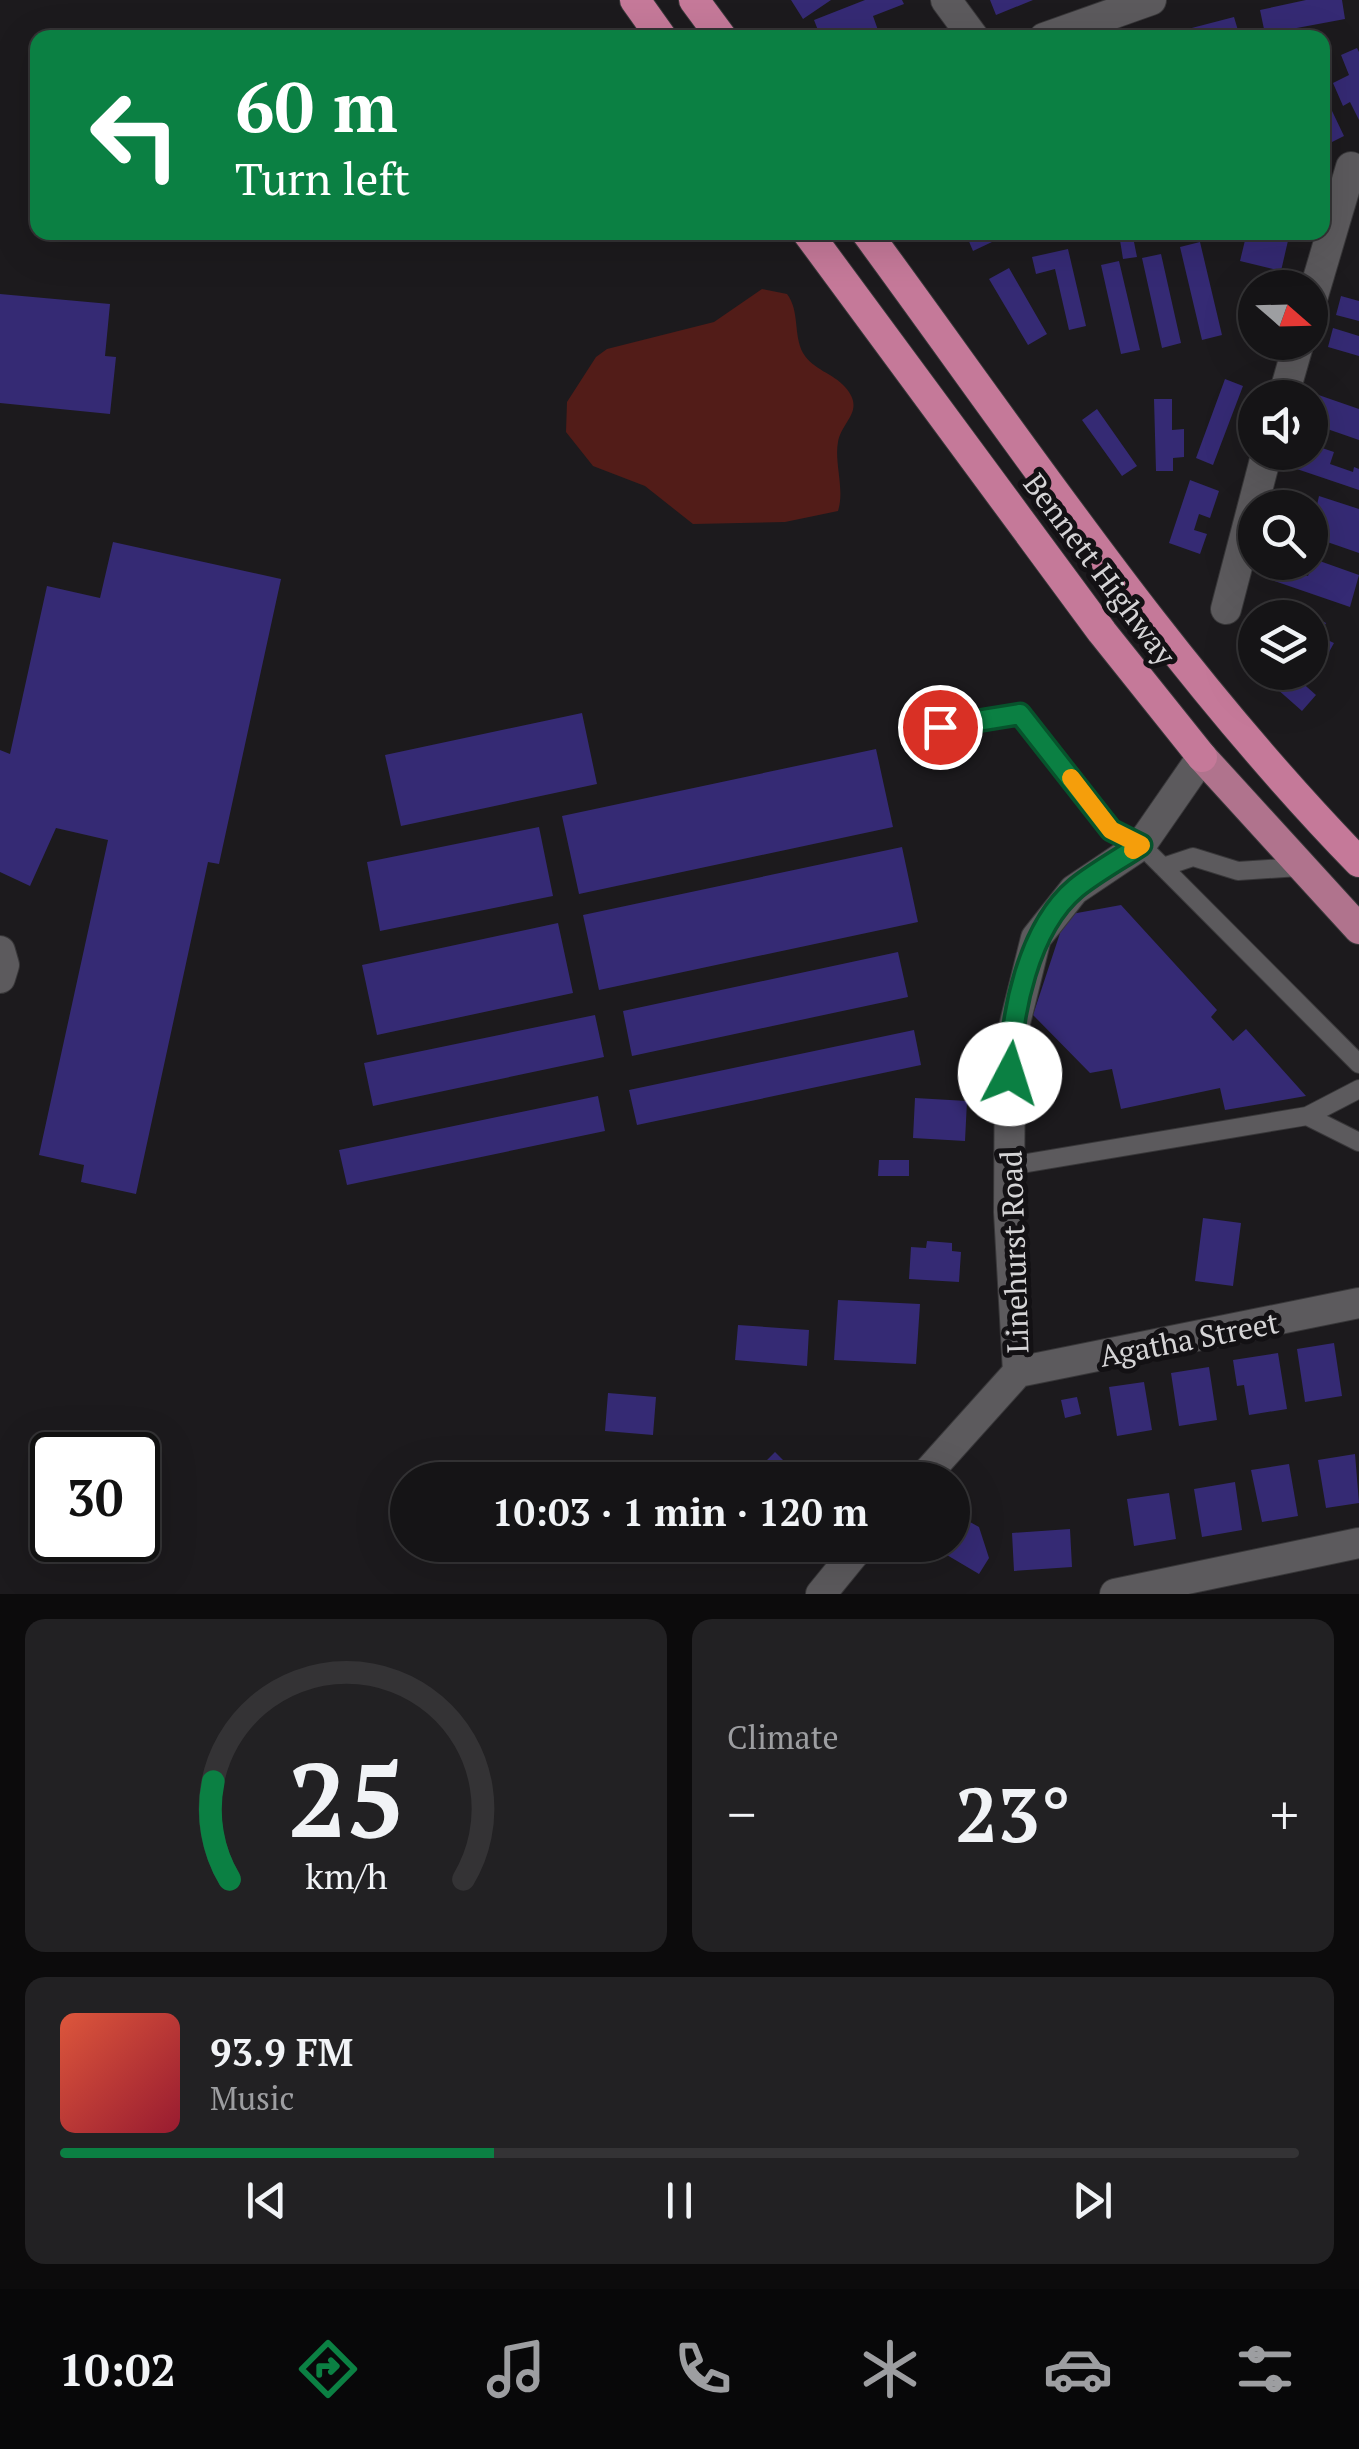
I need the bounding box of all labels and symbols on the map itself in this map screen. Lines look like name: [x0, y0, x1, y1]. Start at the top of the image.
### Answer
north arrow: [1238, 270, 1328, 360]
street label: Bennett Highway: [1015, 465, 1186, 674]
pin: [898, 685, 983, 770]
position arrow: [958, 1022, 1062, 1126]
street label: Linehurst Road: [990, 1150, 1038, 1354]
street label: Agatha Street: [1096, 1302, 1282, 1376]
speed limit sign: 30: [30, 1432, 160, 1562]

